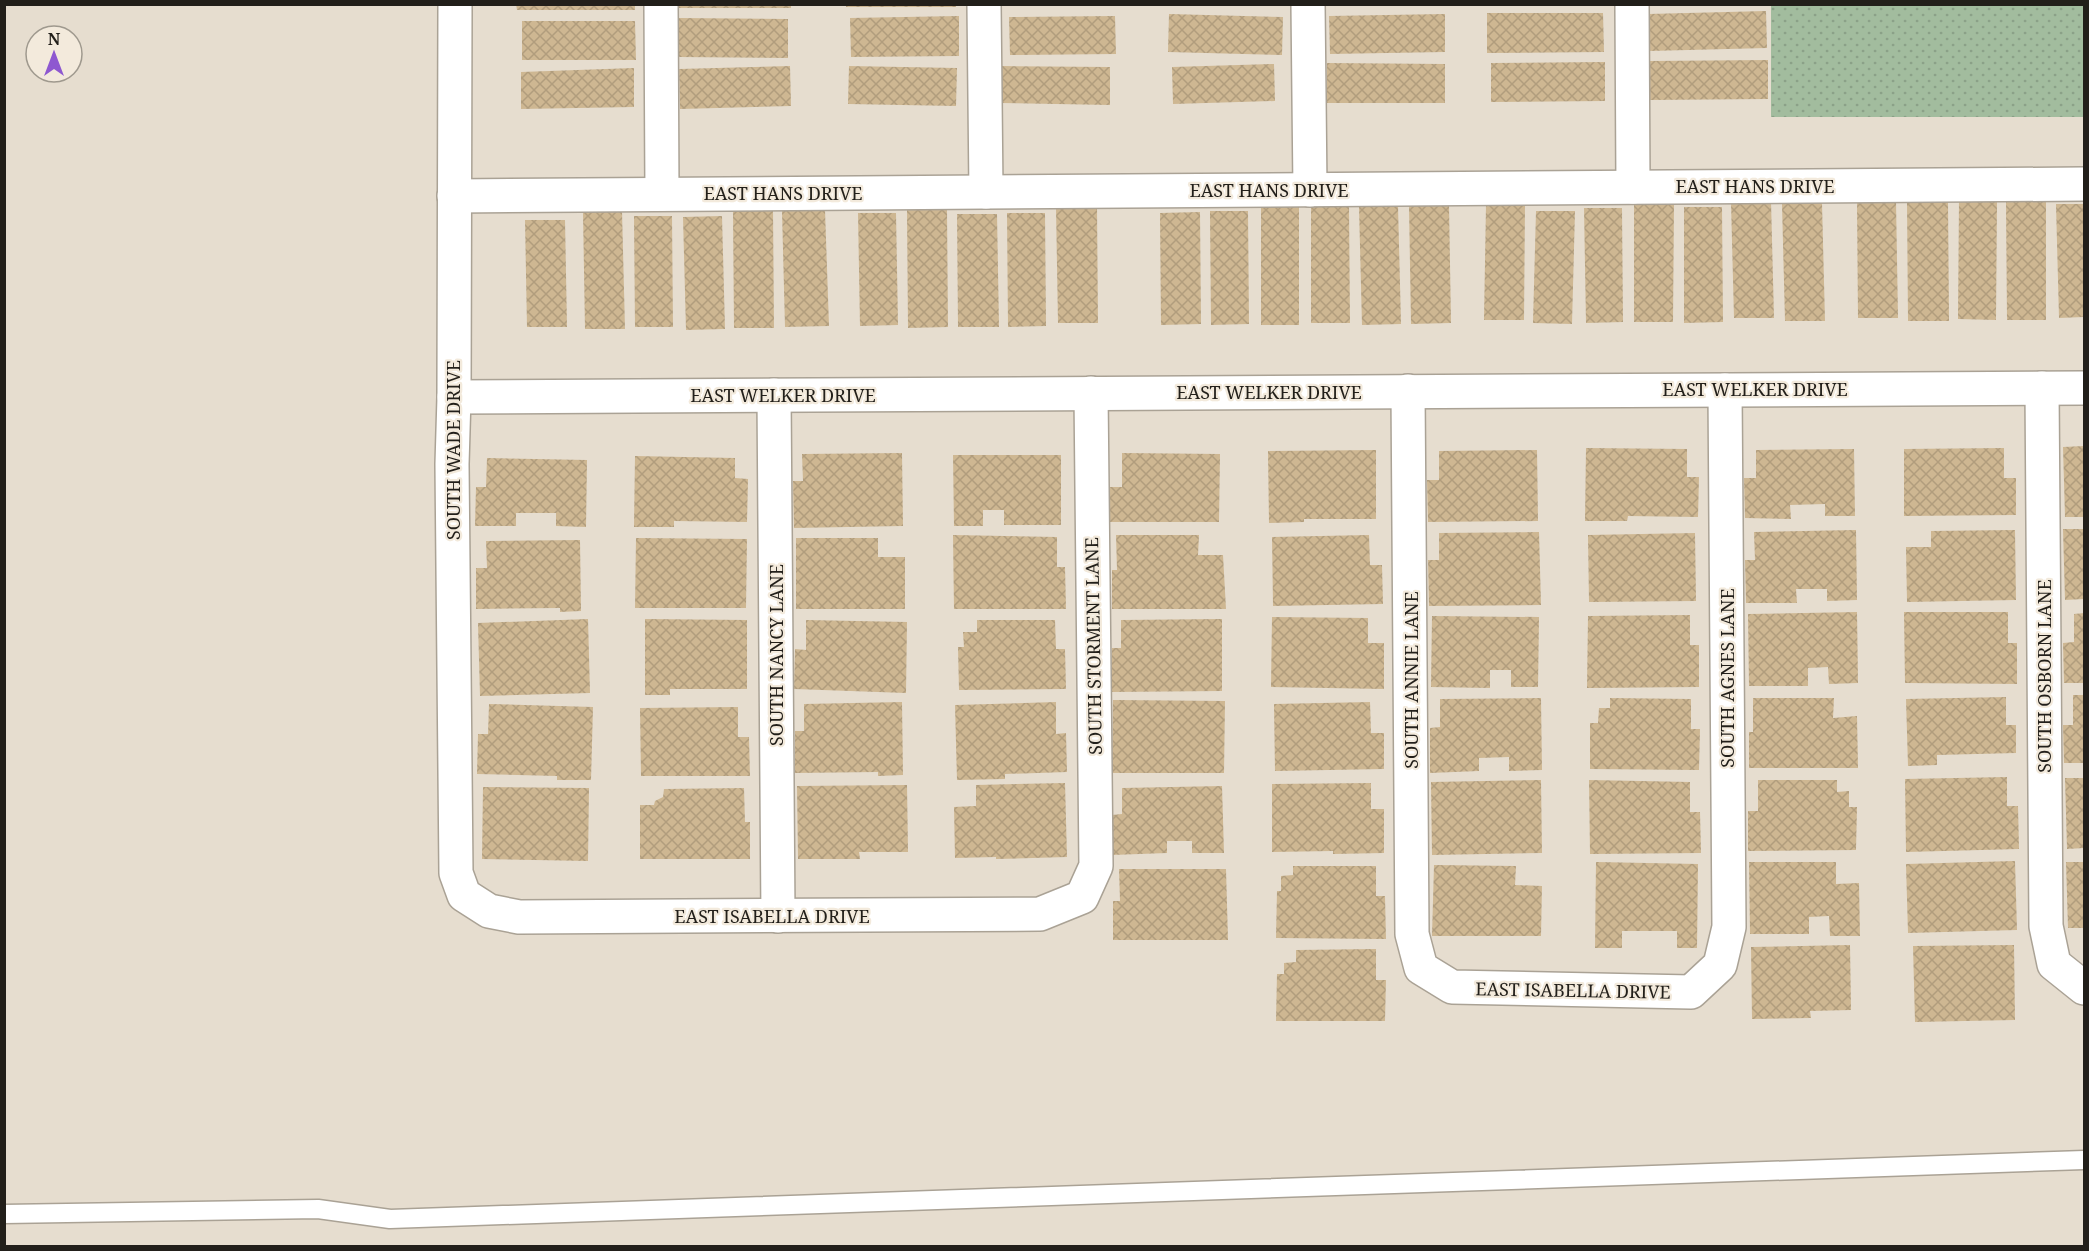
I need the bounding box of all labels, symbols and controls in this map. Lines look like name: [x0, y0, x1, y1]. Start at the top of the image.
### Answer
north arrow: [24, 24, 84, 84]
text: N: [48, 28, 61, 50]
street label: EAST HANS DRIVE: [1675, 174, 1835, 198]
street label: EAST HANS DRIVE: [1189, 178, 1349, 202]
street label: EAST HANS DRIVE: [703, 181, 863, 205]
street label: SOUTH WADE DRIVE: [441, 360, 465, 540]
street label: EAST WELKER DRIVE: [1662, 377, 1848, 401]
street label: EAST WELKER DRIVE: [1176, 380, 1362, 404]
street label: EAST WELKER DRIVE: [690, 383, 876, 407]
street label: SOUTH STORMENT LANE: [1079, 537, 1107, 755]
street label: SOUTH NANCY LANE: [764, 564, 788, 746]
street label: SOUTH OSBORN LANE: [2032, 579, 2056, 773]
street label: SOUTH AGNES LANE: [1715, 588, 1739, 768]
street label: SOUTH ANNIE LANE: [1399, 591, 1423, 769]
street label: EAST ISABELLA DRIVE: [674, 904, 870, 928]
street label: EAST ISABELLA DRIVE: [1475, 976, 1671, 1004]

